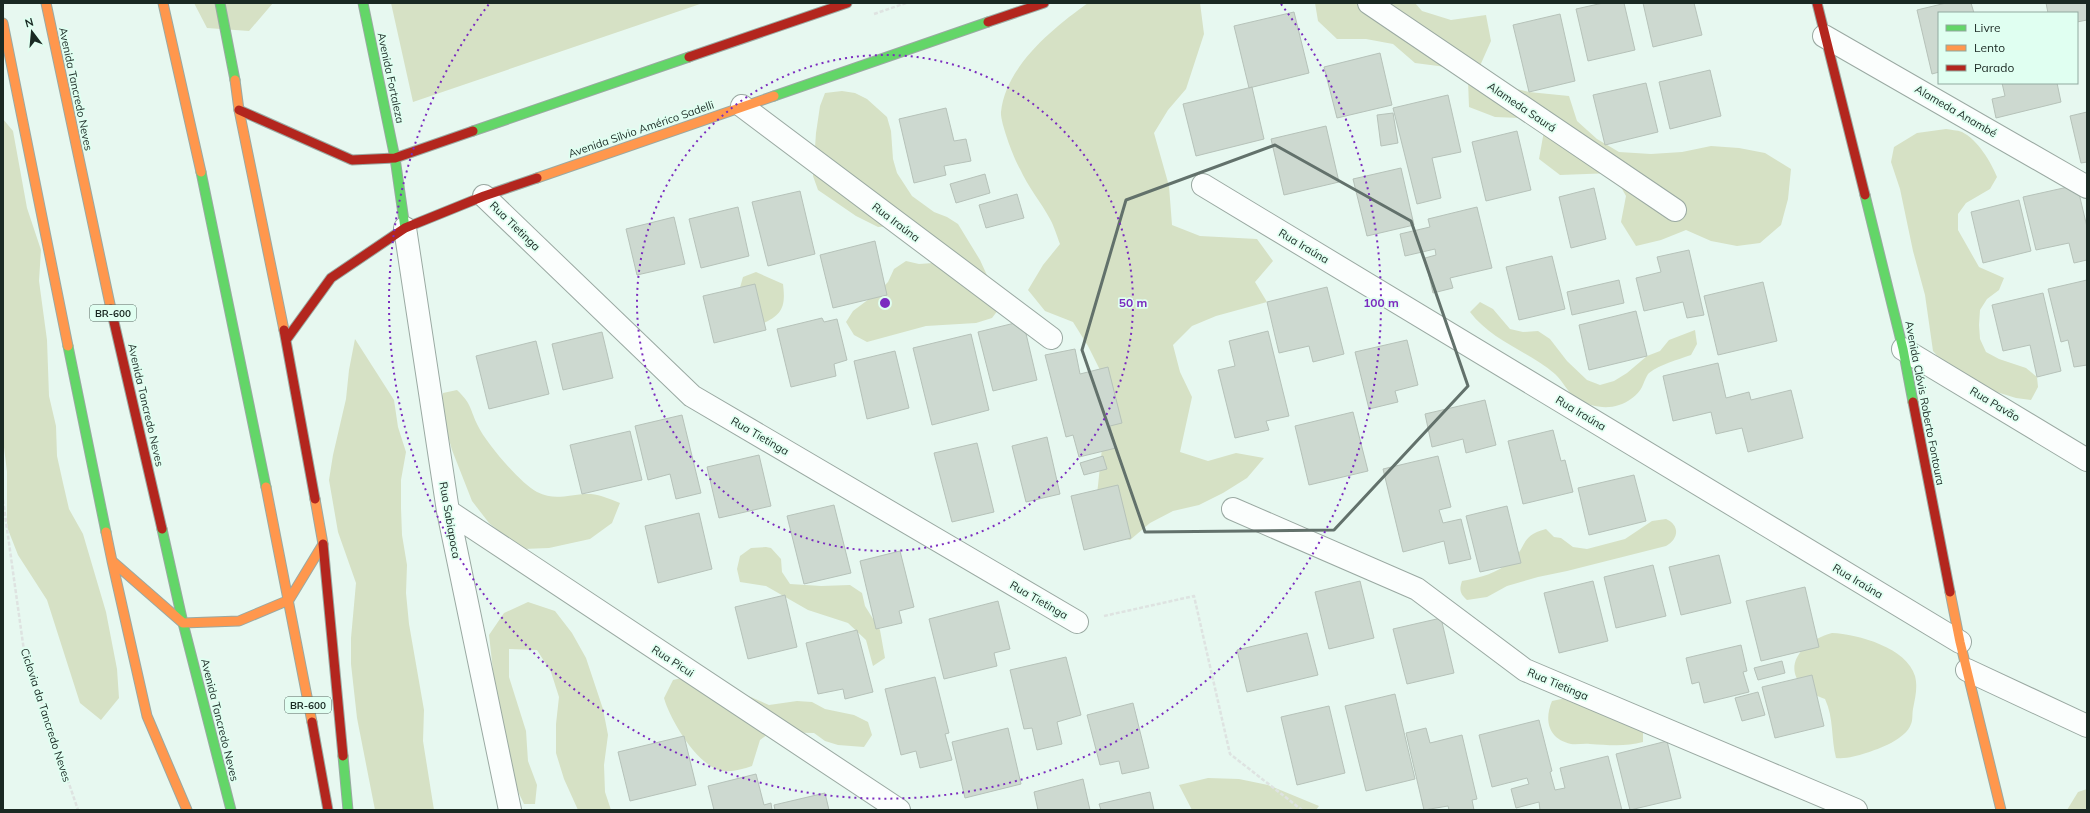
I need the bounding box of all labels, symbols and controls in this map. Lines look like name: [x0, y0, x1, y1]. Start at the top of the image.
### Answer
north arrow: [12, 12, 52, 52]
legend: [1938, 12, 2078, 84]
text: N: [23, 15, 35, 30]
text: Livre: [1974, 20, 2001, 35]
street label: Avenida Tancredo Neves: [56, 26, 96, 152]
street label: Avenida Fortaleza: [375, 31, 407, 125]
text: Lento: [1974, 40, 2005, 55]
text: Parado: [1974, 60, 2014, 75]
street label: Alameda Saurá: [1485, 79, 1559, 135]
street label: Alameda Anambé: [1912, 82, 2000, 140]
street label: Avenida Silvio Américo Sadelli: [566, 97, 716, 161]
street label: Rua Tietinga: [487, 198, 543, 254]
street label: Rua Iraúna: [869, 199, 923, 245]
street label: Rua Iraúna: [1276, 226, 1332, 266]
text: 50 m: [1119, 295, 1147, 310]
text: 100 m: [1363, 295, 1399, 310]
centre of rings: [878, 296, 892, 310]
road number: BR-600: [90, 305, 136, 321]
street label: Avenida Clóvis Roberto Fontoura: [1902, 320, 1948, 486]
street label: Avenida Tancredo Neves: [125, 342, 167, 468]
street label: Rua Pavão: [1968, 384, 2022, 424]
street label: Rua Iraúna: [1553, 393, 1609, 433]
street label: Rua Tietinga: [728, 414, 792, 458]
street label: Rua Sabiapoca: [436, 481, 464, 559]
street label: Rua Iraúna: [1830, 561, 1886, 601]
street label: Rua Tietinga: [1007, 578, 1071, 622]
street label: Rua Picui: [649, 642, 697, 680]
street label: Ciclovia da Tancredo Neves: [18, 646, 74, 784]
street label: Avenida Tancredo Neves: [198, 657, 242, 783]
street label: Rua Tietinga: [1525, 665, 1591, 703]
road number: BR-600: [285, 697, 331, 713]

